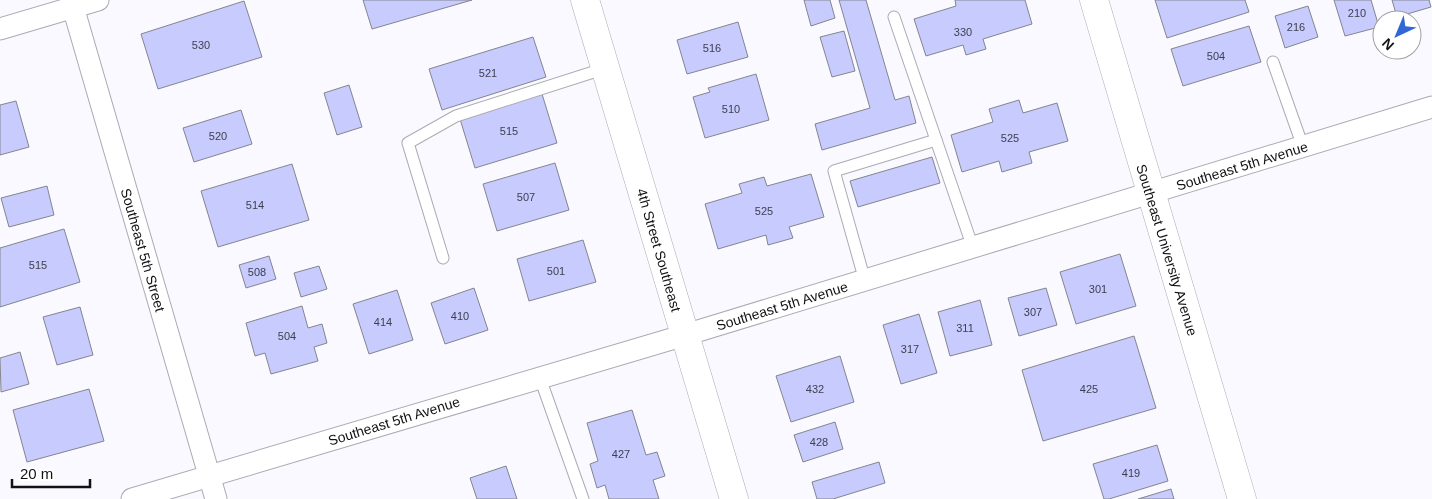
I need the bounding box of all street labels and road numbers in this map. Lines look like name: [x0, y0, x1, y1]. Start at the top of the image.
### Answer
street label: Southeast 5th Avenue: [1174, 138, 1310, 194]
street label: Southeast University Avenue: [1133, 162, 1201, 338]
street label: Southeast 5th Street: [118, 186, 168, 314]
street label: 4th Street Southeast: [634, 186, 684, 314]
street label: Southeast 5th Avenue: [714, 278, 850, 334]
street label: Southeast 5th Avenue: [326, 393, 462, 449]

